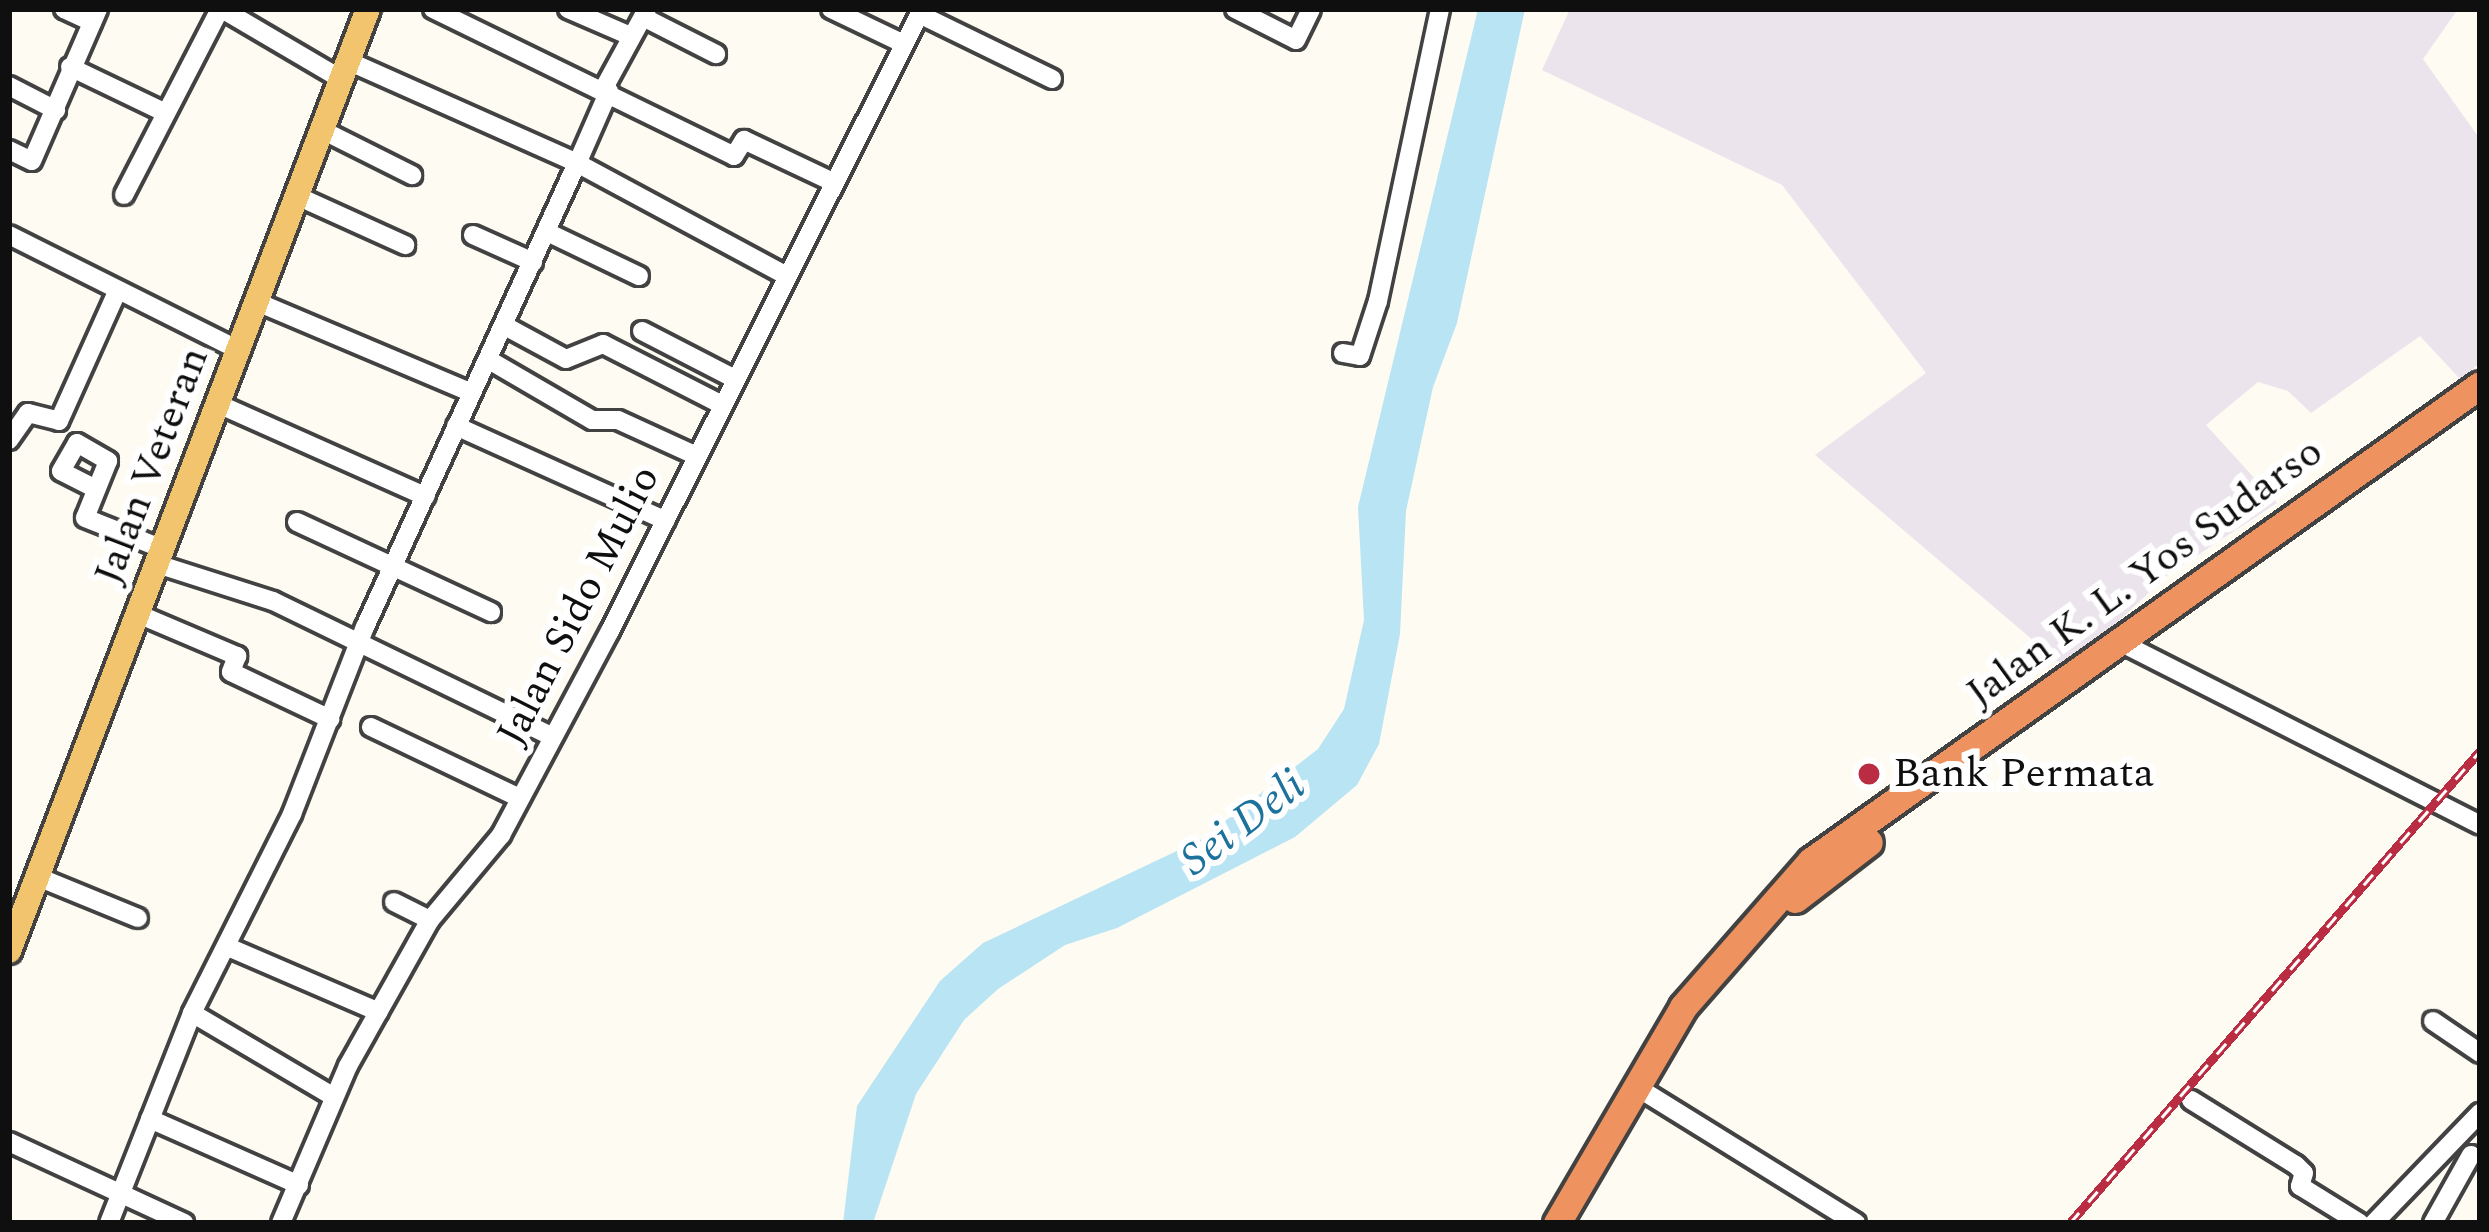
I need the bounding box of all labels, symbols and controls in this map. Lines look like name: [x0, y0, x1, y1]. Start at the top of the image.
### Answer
street label: Jalan Veteran: [84, 340, 220, 592]
street label: Jalan K. L. Yos Sudarso: [1957, 427, 2333, 719]
street label: Jalan Sido Mulio: [487, 458, 671, 754]
place label: Bank Permata: [1893, 749, 2154, 799]
water label: Sei Deli: [1170, 759, 1316, 887]
marker: Bank Permata: [1856, 761, 1882, 787]

